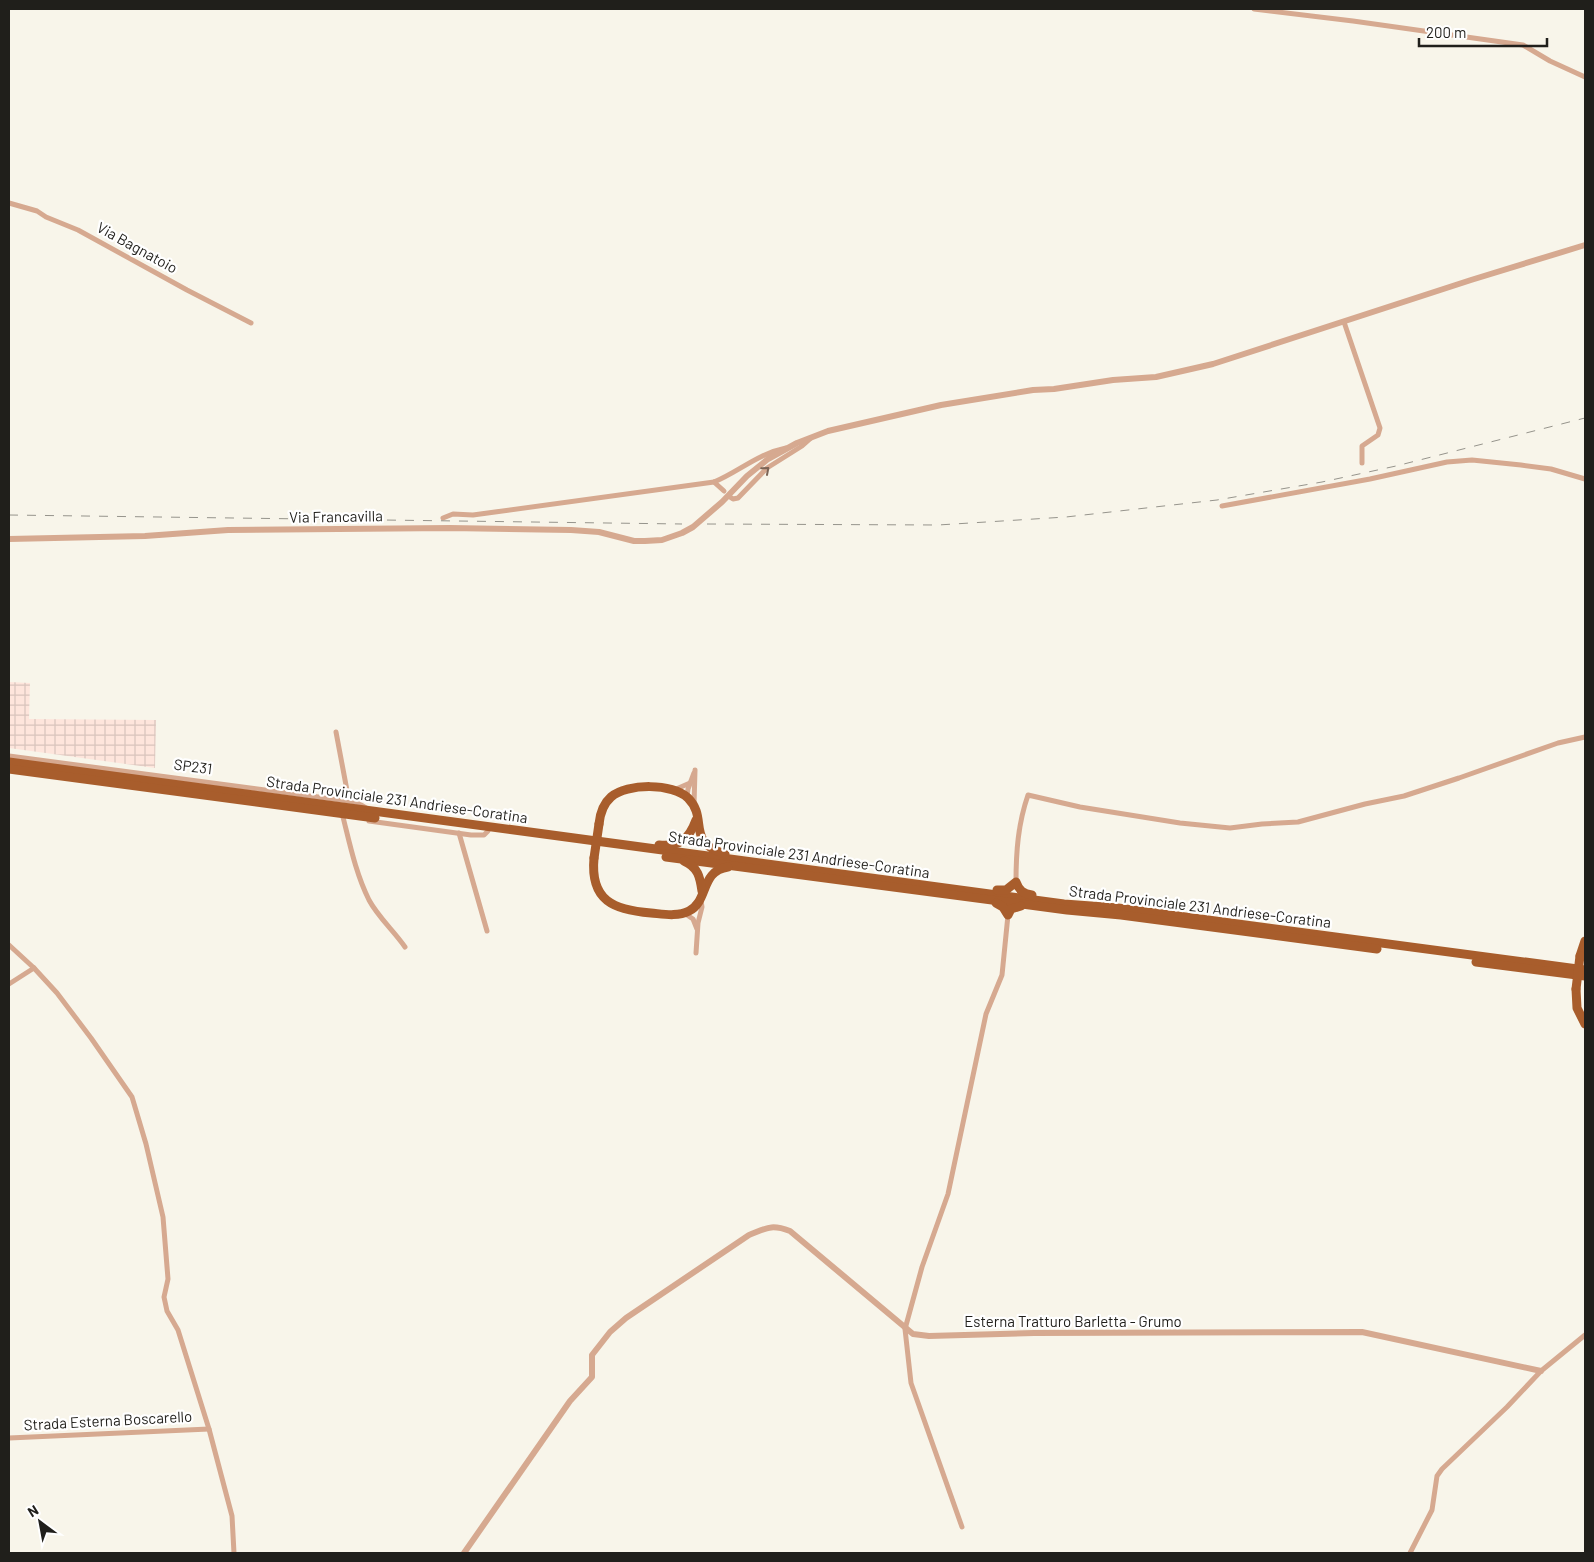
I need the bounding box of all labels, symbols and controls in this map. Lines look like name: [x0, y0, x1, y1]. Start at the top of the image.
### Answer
scale bar: [1419, 15, 1546, 47]
text: 200 m: [1426, 23, 1466, 41]
street label: Via Bagnatoio: [94, 218, 181, 277]
one-way arrow: [760, 467, 769, 476]
street label: Via Francavilla: [289, 506, 383, 526]
street label: SP231: [173, 755, 213, 777]
street label: Strada Provinciale 231 Andriese-Coratina: [265, 772, 529, 826]
street label: Strada Provinciale 231 Andriese-Coratina: [667, 827, 931, 881]
street label: Strada Provinciale 231 Andriese-Coratina: [1068, 881, 1332, 931]
street label: Esterna Tratturo Barletta - Grumo: [964, 1312, 1182, 1330]
street label: Strada Esterna Boscarello: [23, 1407, 193, 1433]
north arrow: [15, 1497, 65, 1547]
text: N: [24, 1501, 41, 1520]

